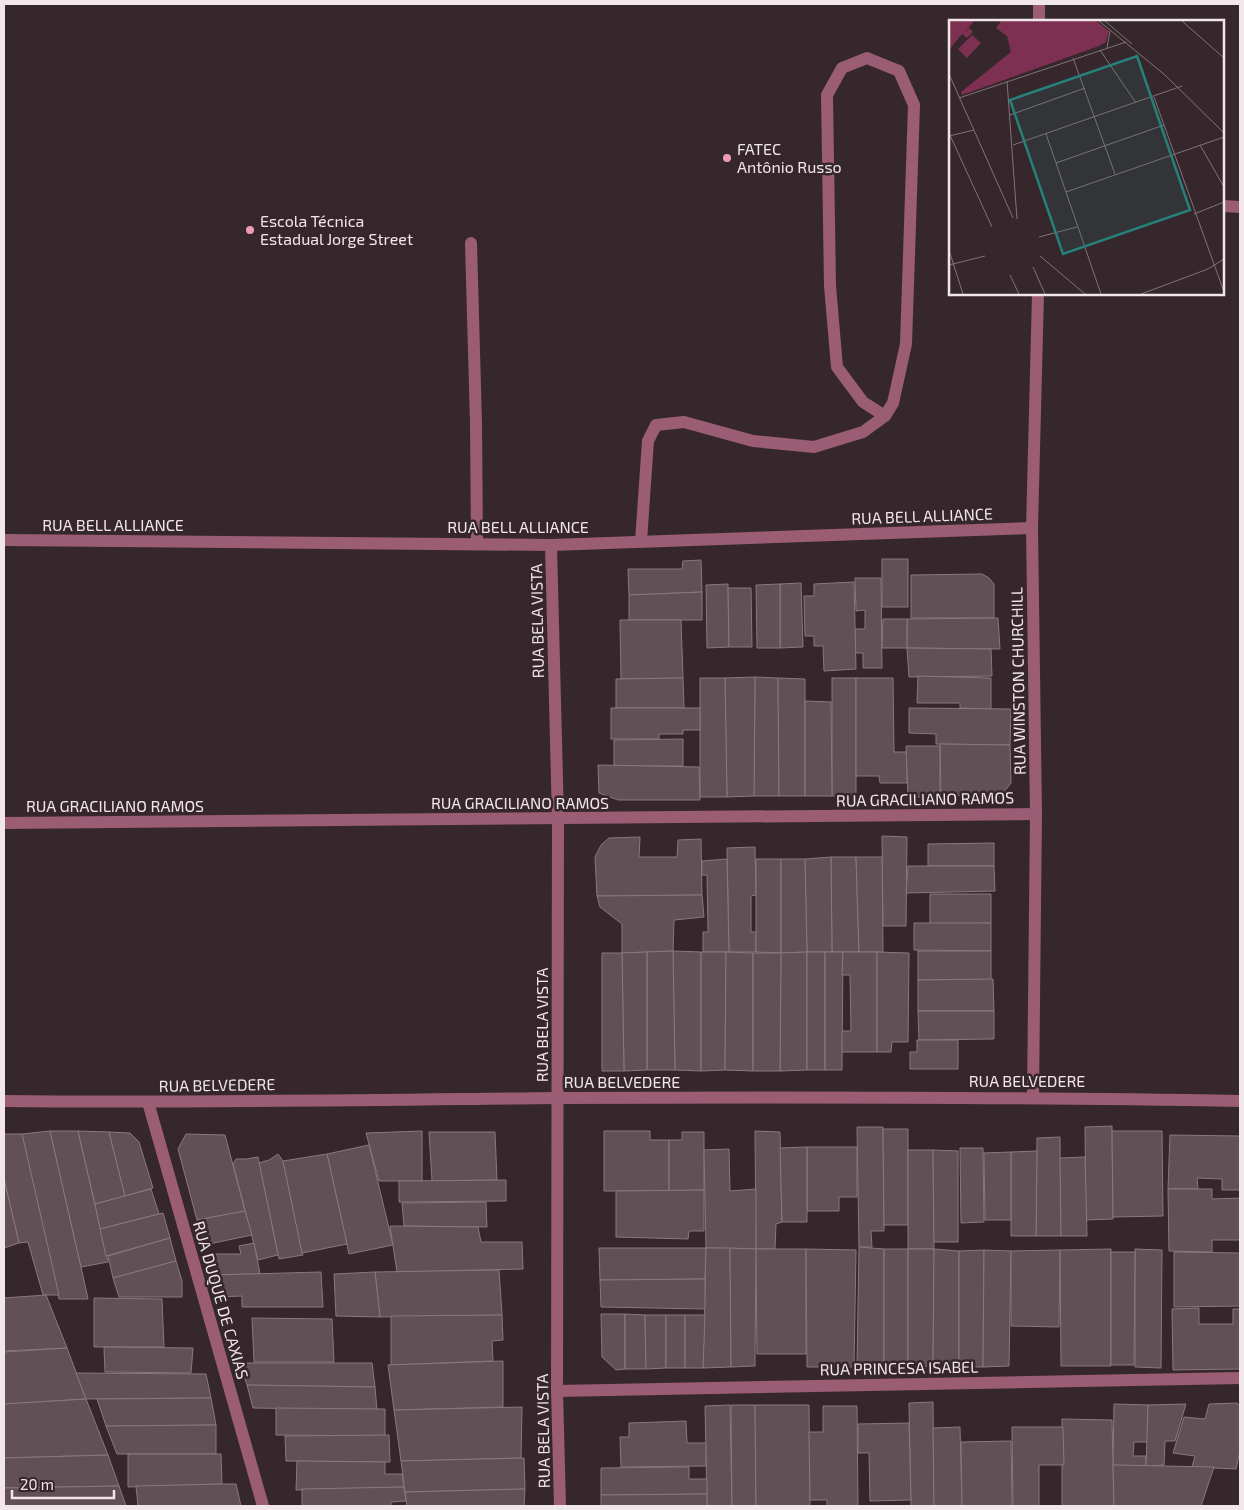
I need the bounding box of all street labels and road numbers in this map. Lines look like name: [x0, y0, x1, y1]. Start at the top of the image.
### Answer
street label: RUA BELL ALLIANCE: [851, 504, 993, 527]
street label: RUA BELL ALLIANCE: [42, 515, 184, 534]
street label: RUA BELL ALLIANCE: [447, 517, 589, 536]
street label: RUA BELA VISTA: [526, 563, 547, 679]
street label: RUA WINSTON CHURCHILL: [1006, 587, 1029, 775]
street label: RUA GRACILIANO RAMOS: [836, 787, 1014, 810]
street label: RUA GRACILIANO RAMOS: [431, 793, 609, 812]
street label: RUA GRACILIANO RAMOS: [26, 796, 204, 815]
street label: RUA BELA VISTA: [532, 968, 551, 1082]
street label: RUA BELVEDERE: [969, 1071, 1085, 1090]
street label: RUA BELVEDERE: [564, 1072, 680, 1091]
street label: RUA BELVEDERE: [159, 1074, 275, 1095]
street label: RUA DUQUE DE CAXIAS: [189, 1218, 253, 1382]
street label: RUA PRINCESA ISABEL: [819, 1357, 979, 1378]
street label: RUA BELA VISTA: [532, 1373, 553, 1489]

